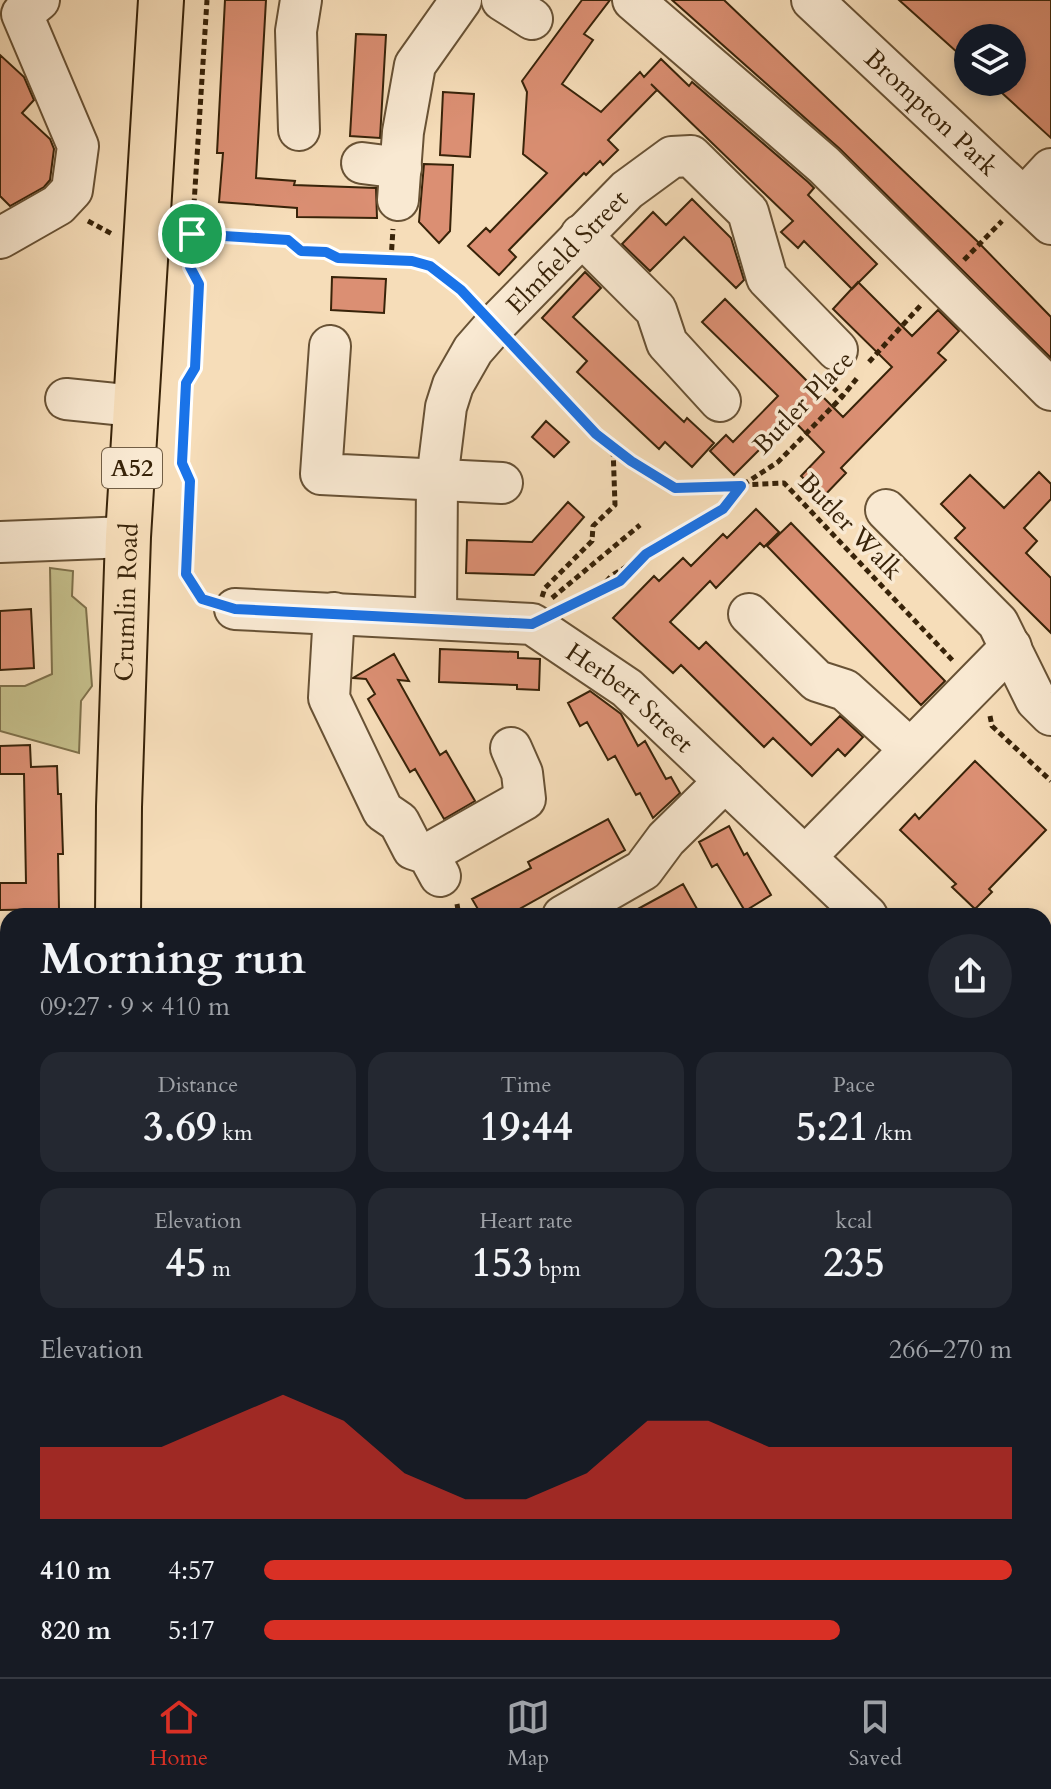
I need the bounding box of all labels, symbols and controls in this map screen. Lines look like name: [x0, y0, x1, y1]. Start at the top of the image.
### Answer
map controls: [954, 24, 1026, 96]
button: layers: [954, 24, 1026, 96]
street label: Brompton Park: [857, 41, 1006, 184]
street label: Elmfield Street: [498, 182, 636, 322]
pin: [158, 200, 226, 268]
icon: arrive: [170, 212, 214, 256]
street label: Butler Place: [745, 343, 862, 462]
road number: A52: [102, 448, 162, 488]
street label: Butler Walk: [791, 465, 910, 587]
street label: Crumlin Road: [106, 522, 147, 682]
street label: Herbert Street: [559, 635, 701, 760]
text: Morning run: [40, 929, 306, 989]
button: share: [928, 934, 1012, 1018]
text: 09:27 · 9 × 410 m: [40, 989, 230, 1024]
text: Distance: [158, 1070, 238, 1100]
text: Time: [501, 1070, 551, 1100]
text: Pace: [833, 1070, 875, 1100]
text: 3.69: [143, 1100, 216, 1155]
text: 19:44: [479, 1100, 573, 1155]
text: 5:21: [796, 1100, 869, 1155]
text: km: [216, 1118, 253, 1148]
text: /km: [869, 1118, 912, 1148]
text: Elevation: [154, 1206, 242, 1236]
text: Heart rate: [479, 1206, 573, 1236]
text: kcal: [836, 1206, 872, 1236]
text: 45: [165, 1236, 206, 1291]
text: 153: [471, 1236, 533, 1291]
text: 235: [823, 1236, 885, 1291]
text: m: [206, 1254, 231, 1284]
text: bpm: [533, 1254, 581, 1284]
text: Elevation: [40, 1332, 143, 1367]
text: 266–270 m: [889, 1332, 1012, 1367]
text: 410 m: [40, 1553, 111, 1588]
text: 4:57: [168, 1553, 215, 1588]
text: 820 m: [40, 1613, 111, 1648]
text: 5:17: [168, 1613, 215, 1648]
tab: Home: [149, 1695, 208, 1773]
tab: Map: [506, 1695, 550, 1773]
tab: Saved: [849, 1695, 902, 1773]

